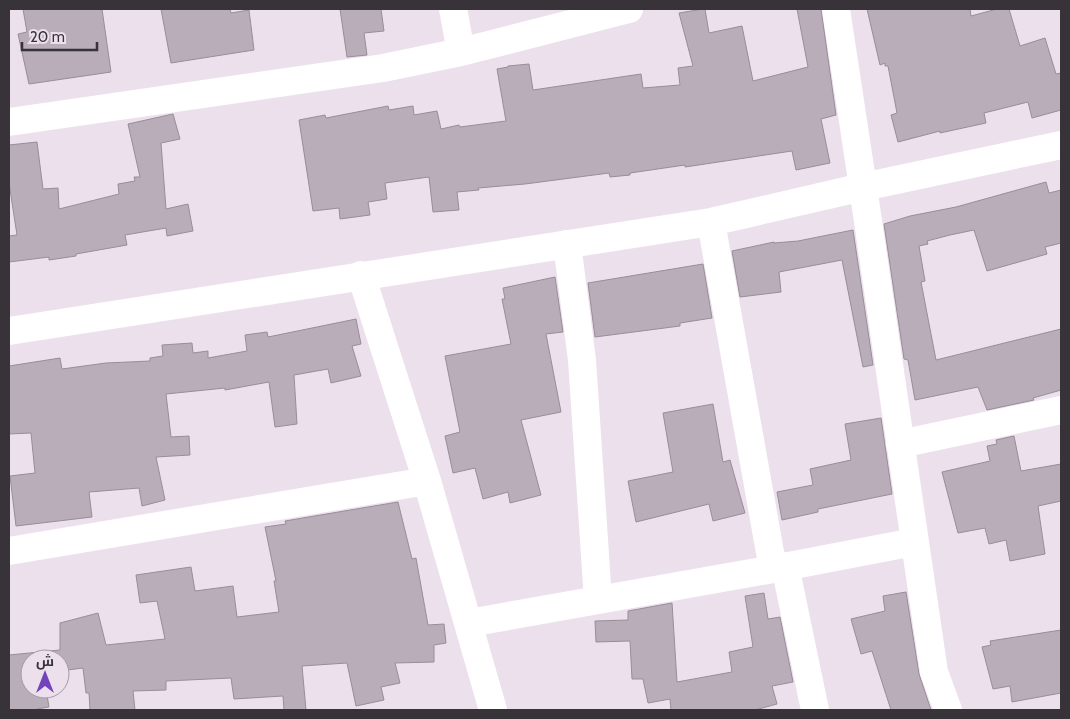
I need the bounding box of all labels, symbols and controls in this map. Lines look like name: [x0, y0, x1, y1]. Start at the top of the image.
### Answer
scale bar: [22, 20, 98, 52]
text: 20 m: [30, 28, 65, 46]
north arrow: [20, 649, 70, 699]
text: ش: [36, 652, 54, 670]

